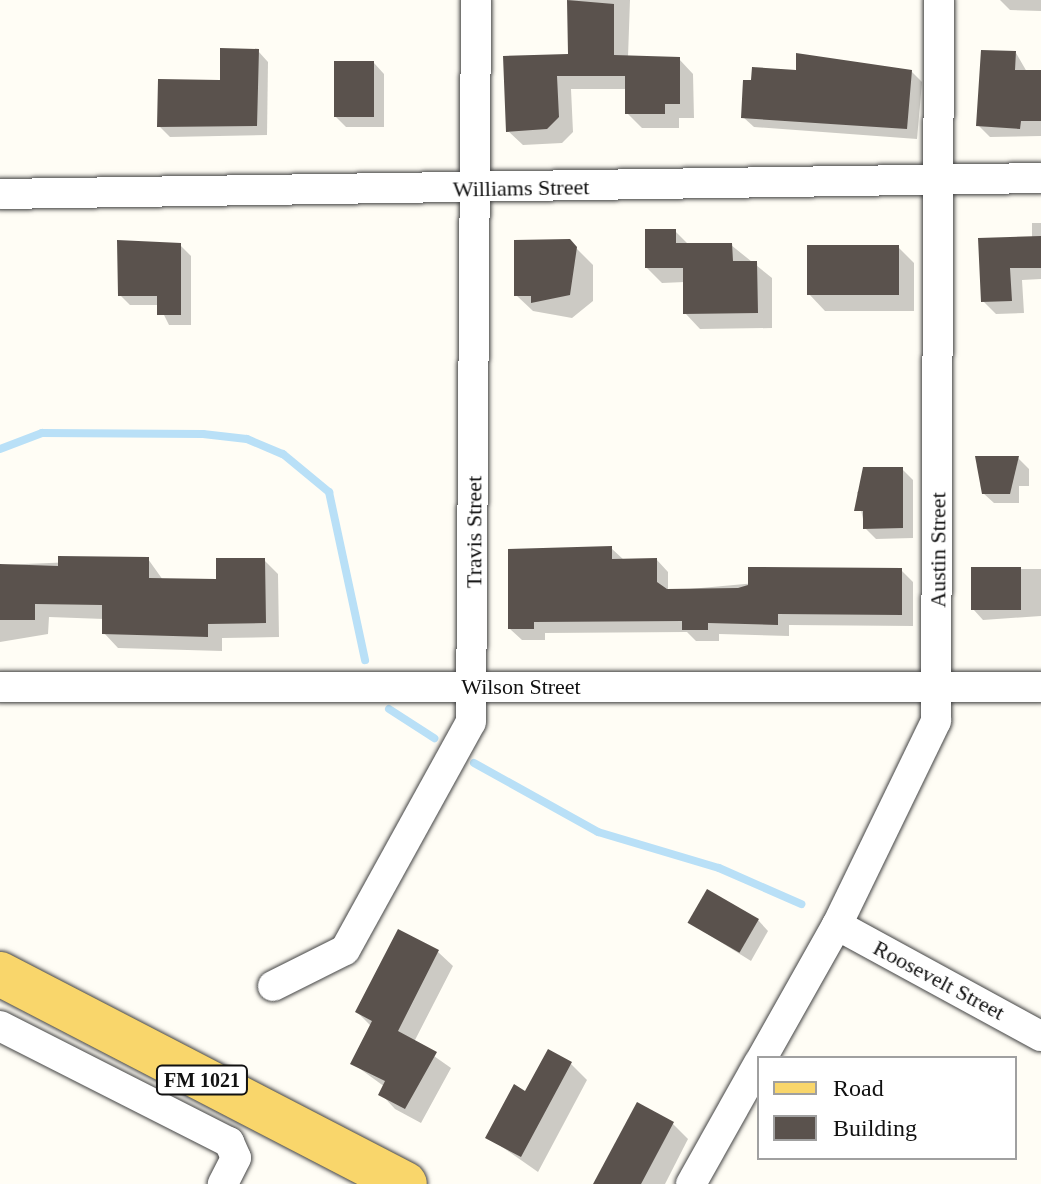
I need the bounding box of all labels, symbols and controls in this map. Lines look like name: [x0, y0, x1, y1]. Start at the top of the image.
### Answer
street label: Williams Street: [452, 174, 590, 202]
street label: Travis Street: [461, 476, 487, 588]
street label: Austin Street: [925, 492, 951, 608]
street label: Wilson Street: [461, 674, 581, 700]
street label: Roosevelt Street: [869, 934, 1009, 1026]
legend: [757, 1056, 1017, 1160]
road number: FM 1021: [154, 1064, 250, 1096]
text: Road: [833, 1075, 884, 1101]
text: Building: [833, 1115, 917, 1141]

